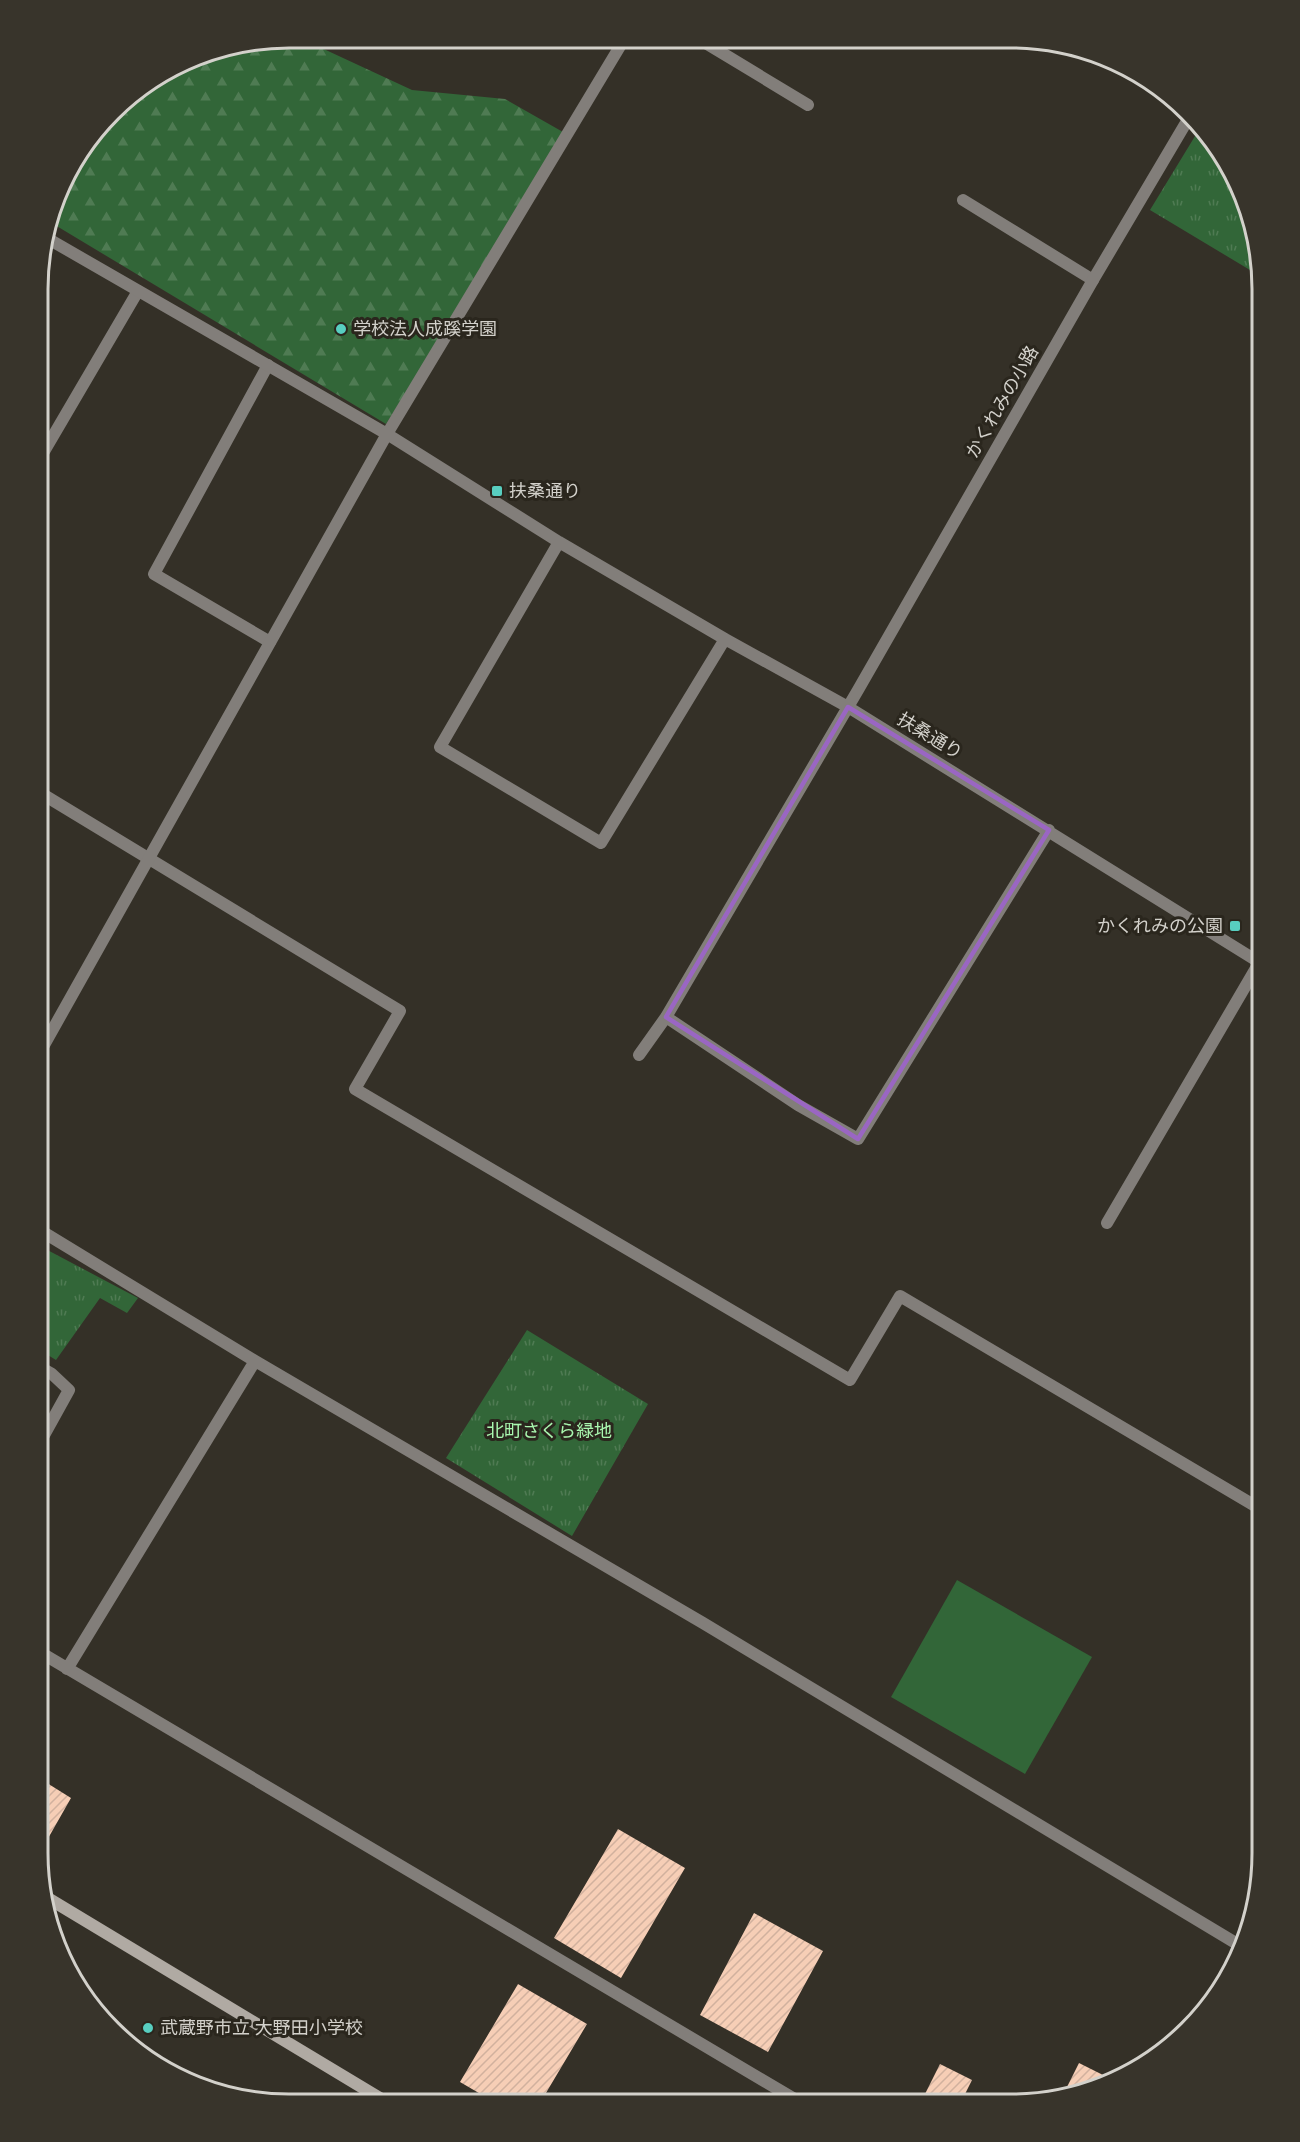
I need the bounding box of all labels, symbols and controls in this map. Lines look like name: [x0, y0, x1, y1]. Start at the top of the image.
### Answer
place label: 学校法人成蹊学園: [353, 317, 497, 341]
marker: 学校法人成蹊学園: [334, 322, 348, 336]
street label: かくれみの小路: [960, 341, 1044, 463]
place label: 扶桑通り: [509, 479, 581, 503]
marker: 扶桑通り: [490, 484, 504, 498]
street label: 扶桑通り: [893, 707, 967, 765]
place label: かくれみの公園: [1097, 914, 1223, 938]
marker: かくれみの公園: [1228, 919, 1242, 933]
park label: 北町さくら緑地: [486, 1419, 612, 1443]
place label: 武蔵野市立 大野田小学校: [160, 2016, 363, 2040]
marker: 武蔵野市立 大野田小学校: [141, 2021, 155, 2035]

